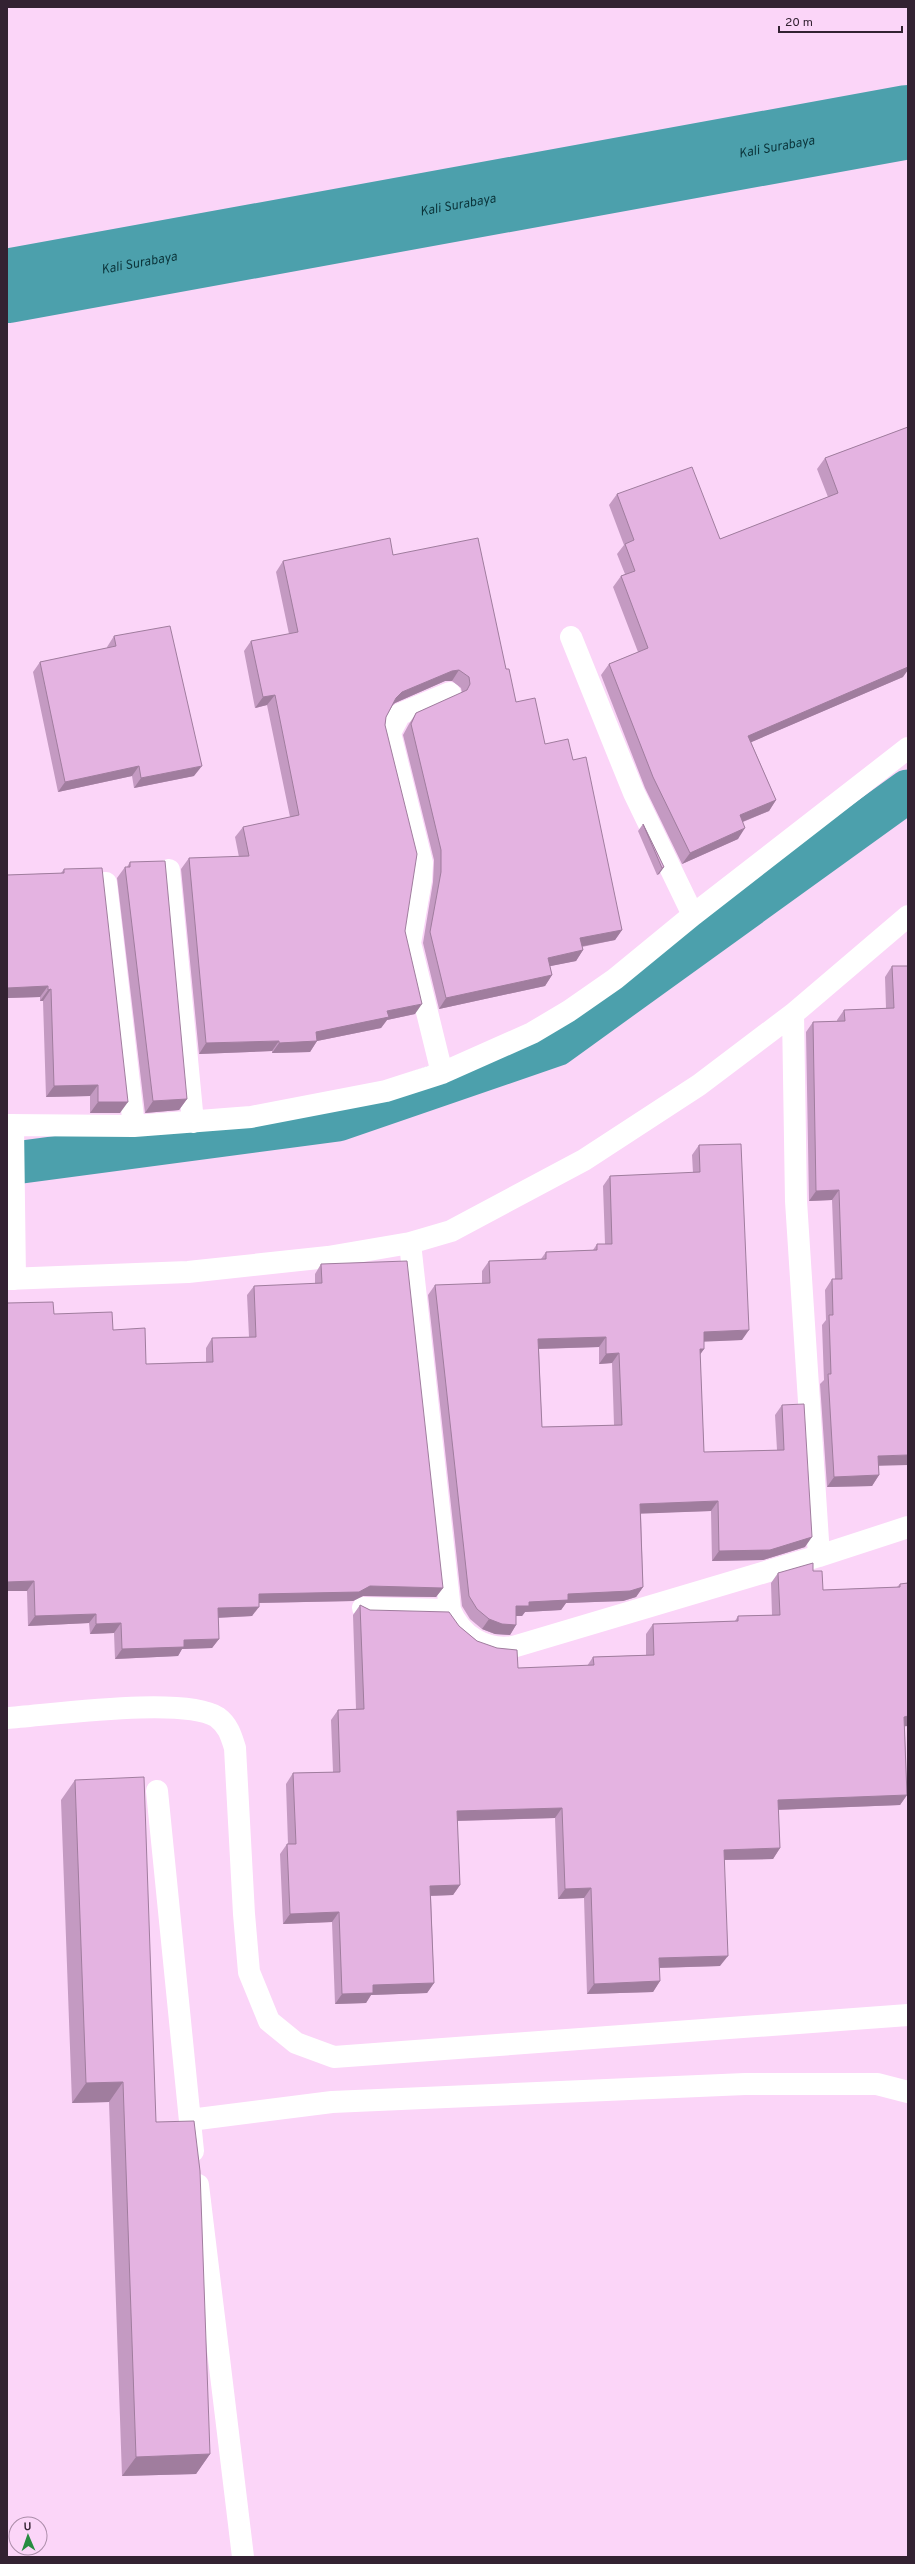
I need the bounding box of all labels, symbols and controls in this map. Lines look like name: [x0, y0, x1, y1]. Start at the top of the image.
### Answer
scale bar: [779, 8, 902, 34]
text: 20 m: [785, 15, 813, 31]
water label: Kali Surabaya: [737, 133, 816, 163]
water label: Kali Surabaya: [419, 191, 497, 221]
water label: Kali Surabaya: [100, 249, 179, 279]
north arrow: [8, 2516, 48, 2556]
text: U: [24, 2520, 32, 2534]

